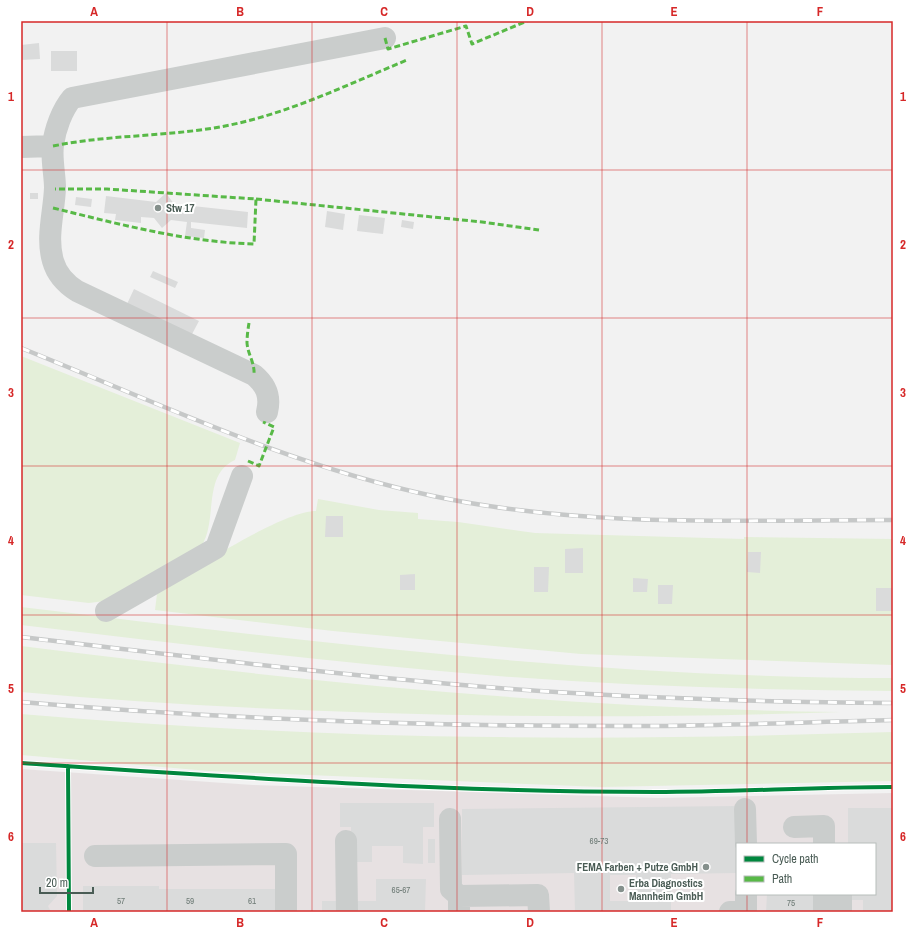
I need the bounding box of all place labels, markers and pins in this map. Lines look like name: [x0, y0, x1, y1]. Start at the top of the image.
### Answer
place label: Stw 17: [166, 201, 195, 215]
marker: Stw 17: [153, 203, 163, 213]
place label: FEMA Farben + Putze GmbH: [577, 860, 698, 874]
marker: FEMA Farben + Putze GmbH: [701, 862, 711, 872]
place label: Erba Diagnostics Mannheim GmbH: [629, 876, 703, 903]
marker: Erba Diagnostics Mannheim GmbH: [616, 884, 626, 894]

